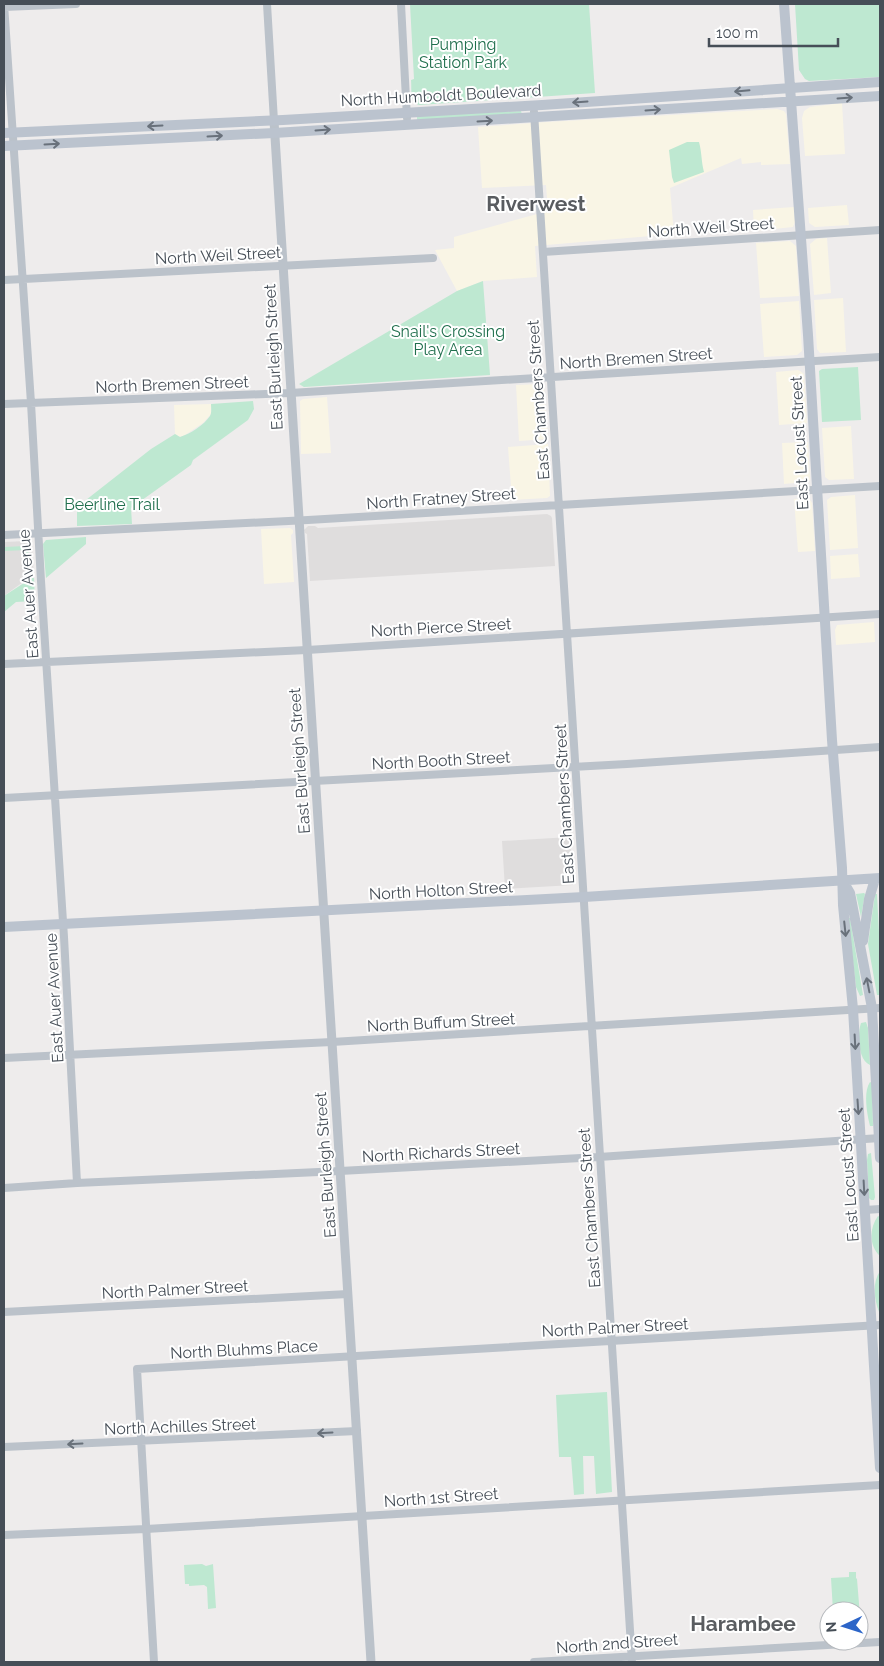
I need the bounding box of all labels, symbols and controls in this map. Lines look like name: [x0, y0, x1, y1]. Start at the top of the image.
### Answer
scale bar: [709, 15, 838, 47]
text: 100 m: [716, 24, 758, 42]
park label: Pumping Station Park: [419, 35, 508, 72]
street label: North Humboldt Boulevard: [340, 81, 542, 110]
one-way arrow: [734, 87, 750, 96]
one-way arrow: [836, 94, 852, 103]
one-way arrow: [572, 98, 588, 107]
one-way arrow: [644, 106, 660, 115]
one-way arrow: [477, 116, 493, 125]
one-way arrow: [147, 122, 163, 131]
one-way arrow: [315, 126, 331, 135]
one-way arrow: [207, 132, 223, 141]
one-way arrow: [44, 139, 60, 148]
district label: Riverwest: [486, 191, 586, 216]
street label: North Weil Street: [647, 214, 775, 241]
street label: North Weil Street: [154, 243, 282, 268]
street label: East Burleigh Street: [260, 283, 287, 430]
street label: East Chambers Street: [523, 319, 554, 481]
park label: Snail's Crossing Play Area: [391, 322, 505, 359]
street label: North Bremen Street: [559, 344, 714, 373]
street label: North Bremen Street: [95, 372, 250, 397]
street label: East Locust Street: [786, 375, 812, 510]
street label: North Fratney Street: [366, 484, 517, 513]
park label: Beerline Trail: [64, 495, 160, 514]
street label: East Auer Avenue: [15, 529, 42, 659]
street label: North Pierce Street: [370, 614, 512, 641]
street label: East Burleigh Street: [285, 687, 314, 835]
street label: East Chambers Street: [551, 723, 578, 885]
street label: North Booth Street: [371, 747, 511, 774]
street label: North Holton Street: [369, 877, 514, 904]
one-way arrow: [840, 921, 850, 937]
street label: East Auer Avenue: [42, 933, 67, 1063]
one-way arrow: [863, 977, 872, 993]
street label: North Buffum Street: [367, 1009, 516, 1036]
one-way arrow: [850, 1034, 859, 1050]
street label: East Burleigh Street: [311, 1091, 340, 1239]
one-way arrow: [854, 1098, 863, 1114]
street label: East Locust Street: [834, 1107, 863, 1243]
street label: East Chambers Street: [574, 1127, 605, 1289]
street label: North Richards Street: [361, 1139, 521, 1166]
one-way arrow: [859, 1179, 868, 1195]
street label: North Palmer Street: [101, 1276, 249, 1303]
street label: North Palmer Street: [541, 1314, 689, 1341]
street label: North Bluhms Place: [170, 1336, 318, 1363]
street label: North Achilles Street: [104, 1414, 257, 1439]
one-way arrow: [318, 1429, 334, 1438]
one-way arrow: [67, 1439, 83, 1449]
street label: North 1st Street: [383, 1484, 499, 1511]
north arrow: [819, 1601, 869, 1651]
district label: Harambee: [690, 1611, 796, 1636]
text: N: [823, 1621, 839, 1633]
street label: North 2nd Street: [555, 1630, 679, 1657]

